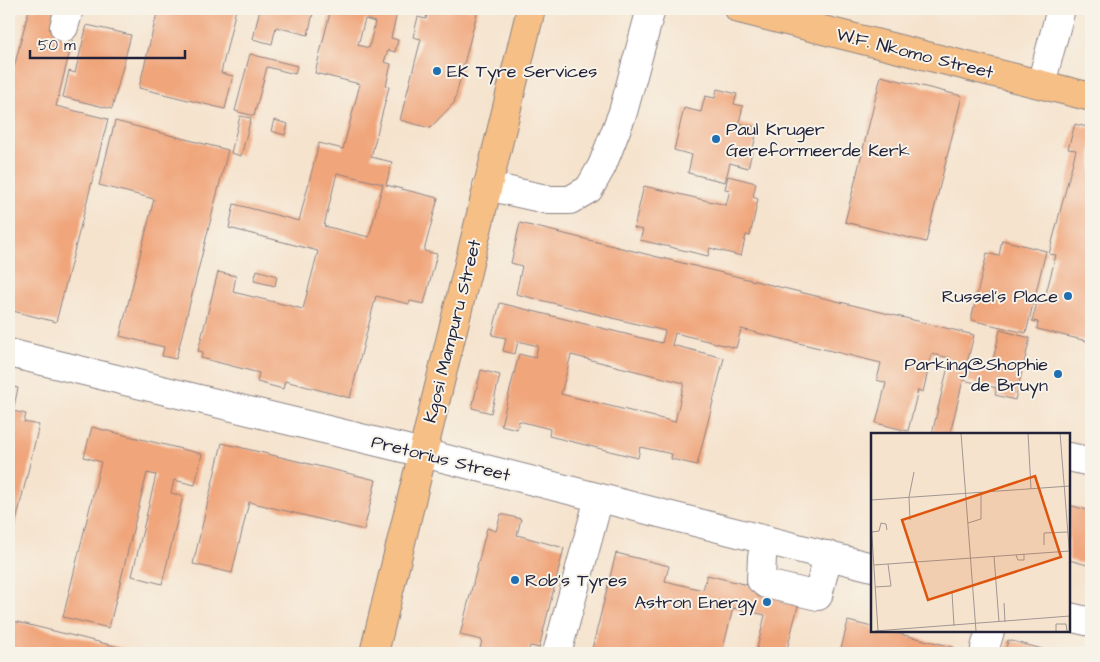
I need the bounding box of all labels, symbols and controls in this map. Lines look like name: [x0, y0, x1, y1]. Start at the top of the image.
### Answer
street label: W.F. Nkomo Street: [834, 22, 997, 85]
scale bar: [30, 28, 185, 60]
text: 50 m: [38, 35, 76, 56]
place label: EK Tyre Services: [447, 59, 597, 85]
marker: EK Tyre Services: [431, 65, 443, 77]
place label: Paul Kruger Gereformeerde Kerk: [726, 117, 910, 163]
marker: Paul Kruger Gereformeerde Kerk: [710, 133, 722, 145]
street label: Kgosi Mampuru Street: [418, 236, 489, 426]
place label: Russel's Place: [942, 284, 1058, 309]
marker: Russel's Place: [1062, 290, 1074, 302]
place label: Parking@Shophie de Bruyn: [905, 352, 1048, 399]
marker: Parking@Shophie de Bruyn: [1052, 368, 1064, 380]
street label: Pretorius Street: [369, 429, 514, 488]
inset map: [871, 433, 1070, 632]
place label: Rob's Tyres: [525, 568, 627, 594]
marker: Rob's Tyres: [509, 574, 521, 586]
place label: Astron Energy: [634, 590, 757, 616]
marker: Astron Energy: [761, 596, 773, 608]

